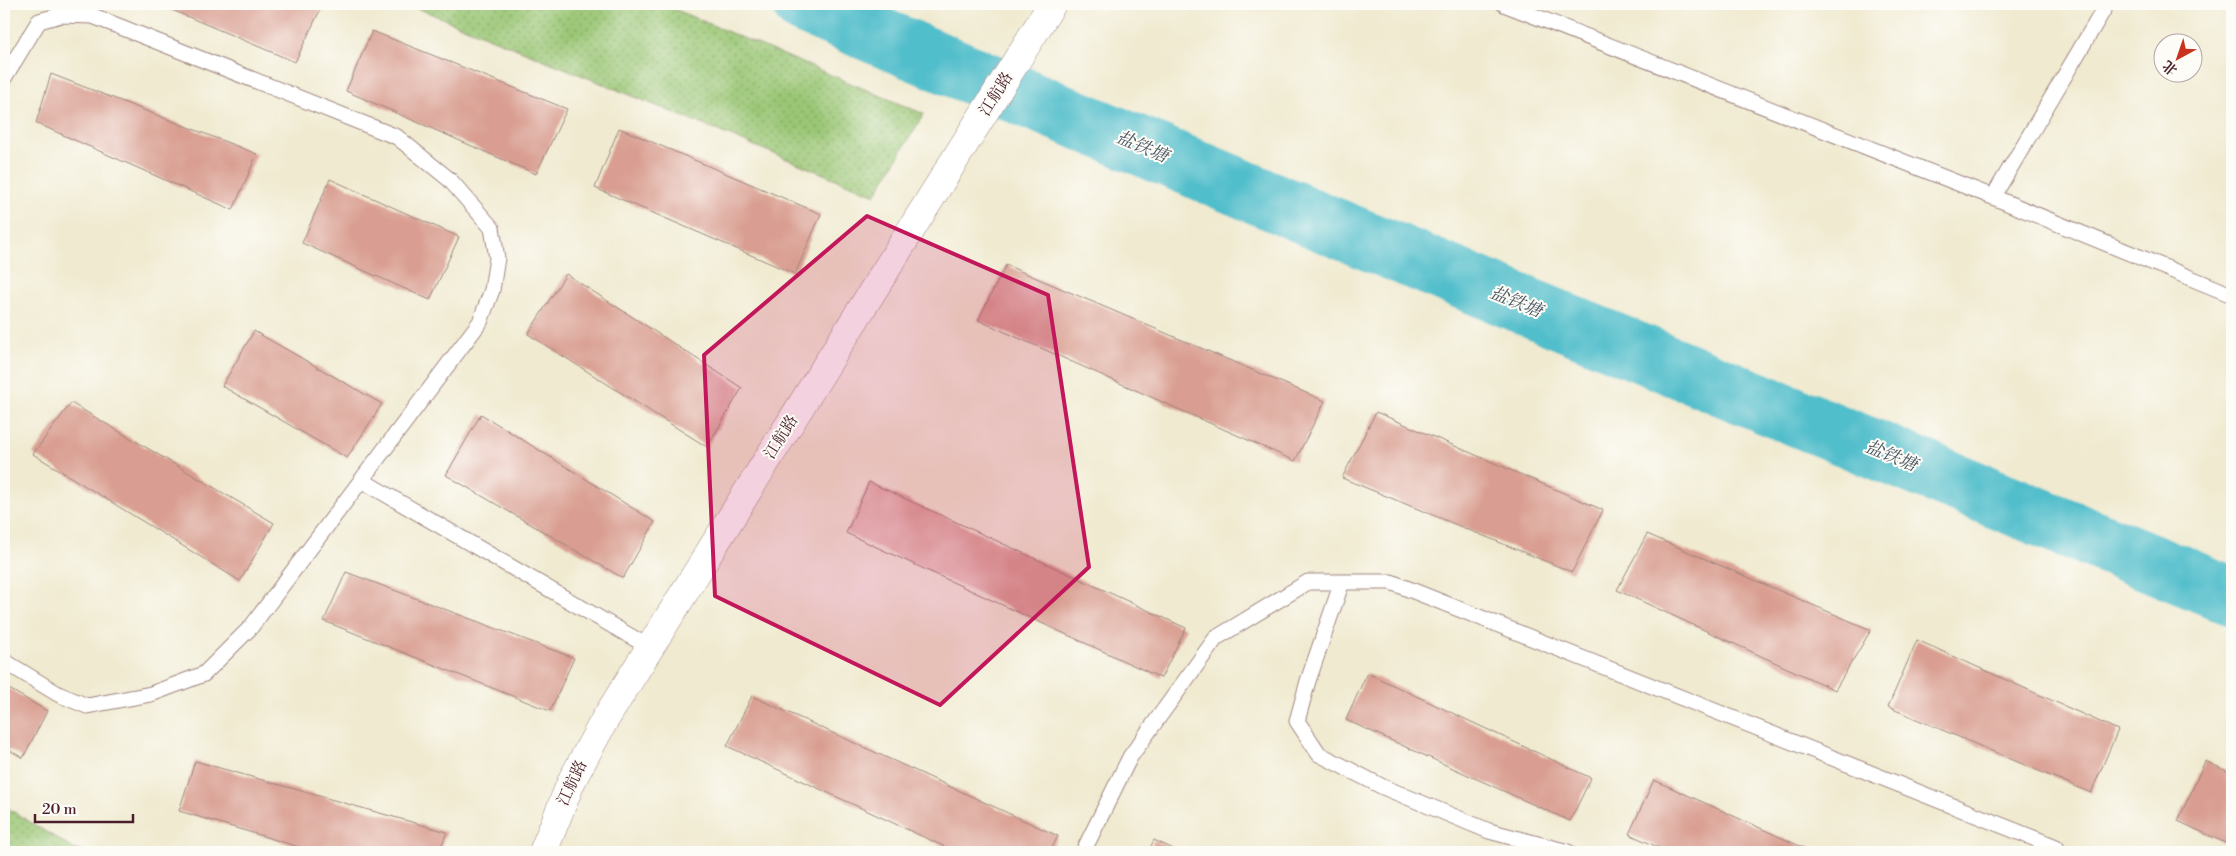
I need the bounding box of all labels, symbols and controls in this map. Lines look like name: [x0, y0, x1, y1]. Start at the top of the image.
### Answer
north arrow: [2154, 32, 2204, 82]
text: 北: [2159, 56, 2181, 79]
street label: 江航路: [975, 68, 1017, 120]
water label: 盐铁塘: [1113, 126, 1174, 169]
water label: 盐铁塘: [1487, 281, 1548, 324]
street label: 江航路: [760, 411, 802, 463]
water label: 盐铁塘: [1862, 435, 1923, 478]
street label: 江航路: [553, 757, 591, 809]
scale bar: [35, 791, 132, 823]
text: 20 m: [42, 800, 77, 819]

